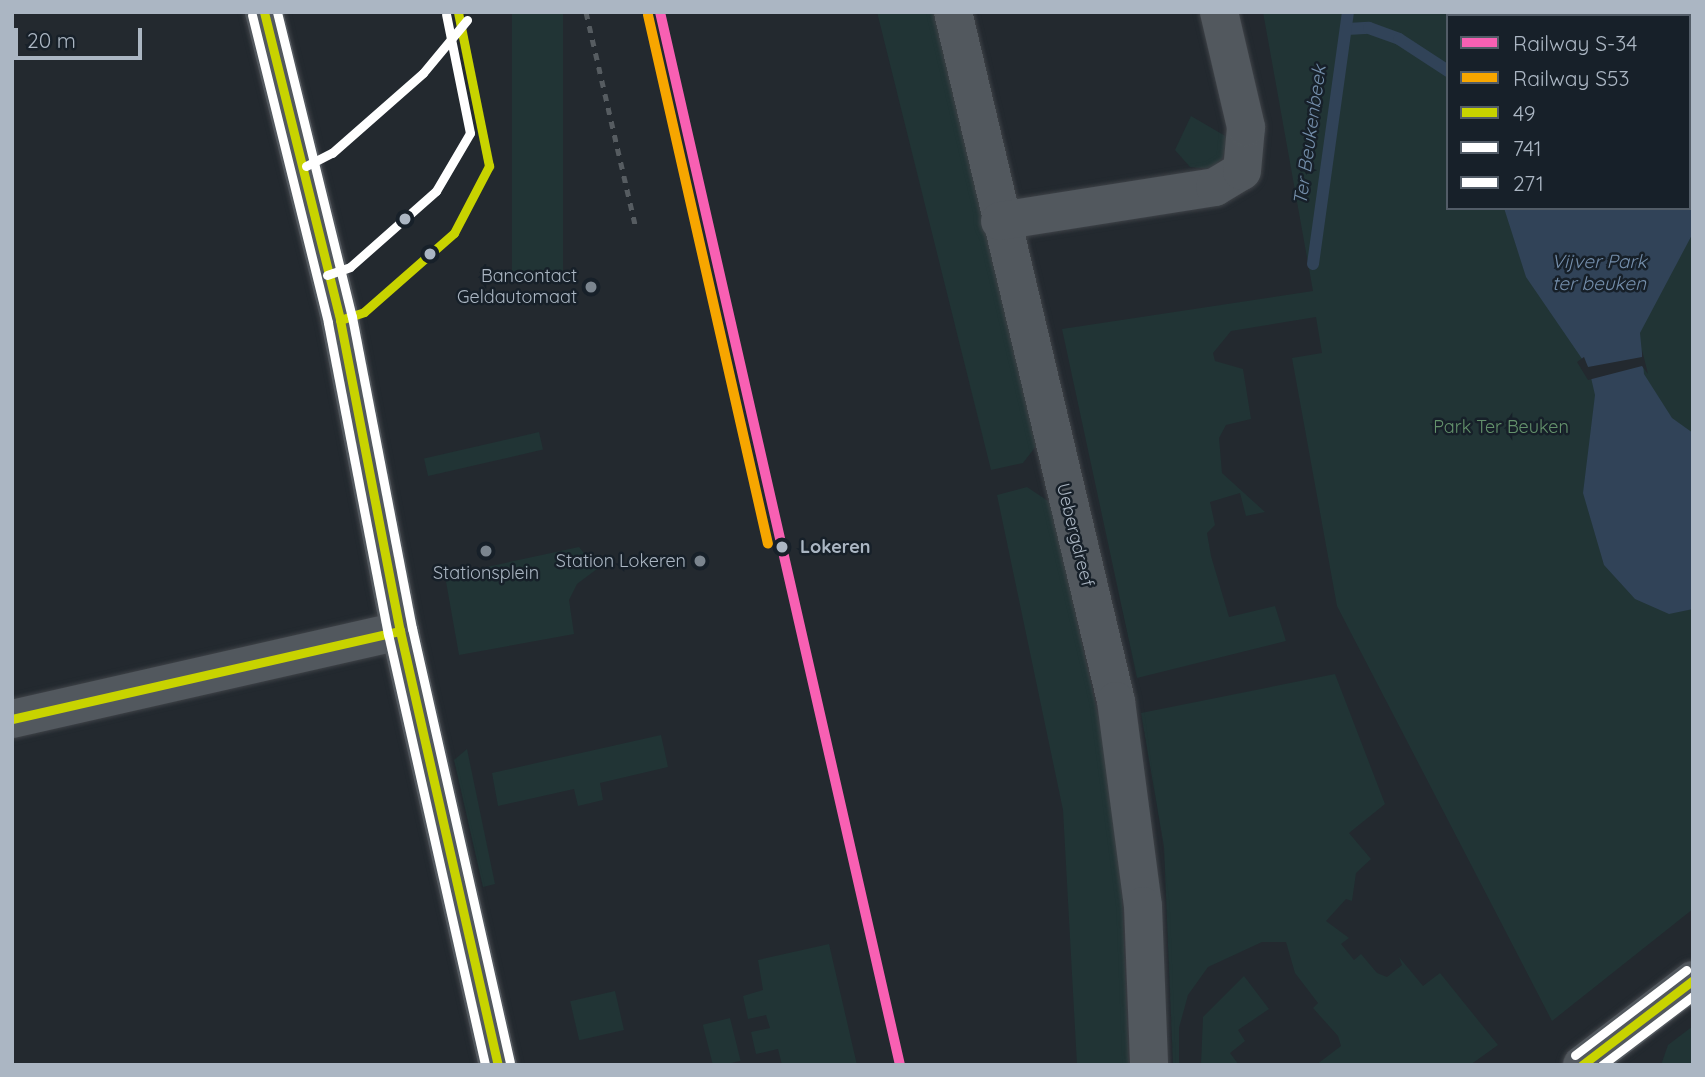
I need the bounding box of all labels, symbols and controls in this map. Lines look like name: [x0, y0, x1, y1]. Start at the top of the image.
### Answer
scale bar: [18, 14, 145, 58]
legend: [1446, 14, 1691, 210]
text: 20 m: [27, 27, 76, 53]
text: Railway S-34: [1513, 30, 1637, 56]
water label: Ter Beukenbeek: [1289, 64, 1331, 206]
text: Railway S53: [1513, 65, 1629, 91]
text: 49: [1513, 100, 1535, 126]
text: 741: [1513, 135, 1542, 161]
text: 271: [1513, 170, 1544, 196]
unlabelled marker: [398, 212, 412, 226]
unlabelled marker: [423, 247, 437, 261]
water label: Vijver Park ter beuken: [1551, 251, 1647, 295]
place label: Bancontact Geldautomaat: [457, 266, 577, 308]
marker: Bancontact Geldautomaat: [583, 279, 599, 295]
park label: Park Ter Beuken: [1433, 416, 1569, 438]
street label: Uebergdreef: [1052, 481, 1098, 589]
marker: Lokeren: [771, 536, 793, 558]
place label: Lokeren: [800, 536, 871, 558]
marker: Stationsplein: [478, 543, 494, 559]
place label: Station Lokeren: [556, 550, 686, 572]
marker: Station Lokeren: [692, 553, 708, 569]
place label: Stationsplein: [433, 562, 539, 584]

